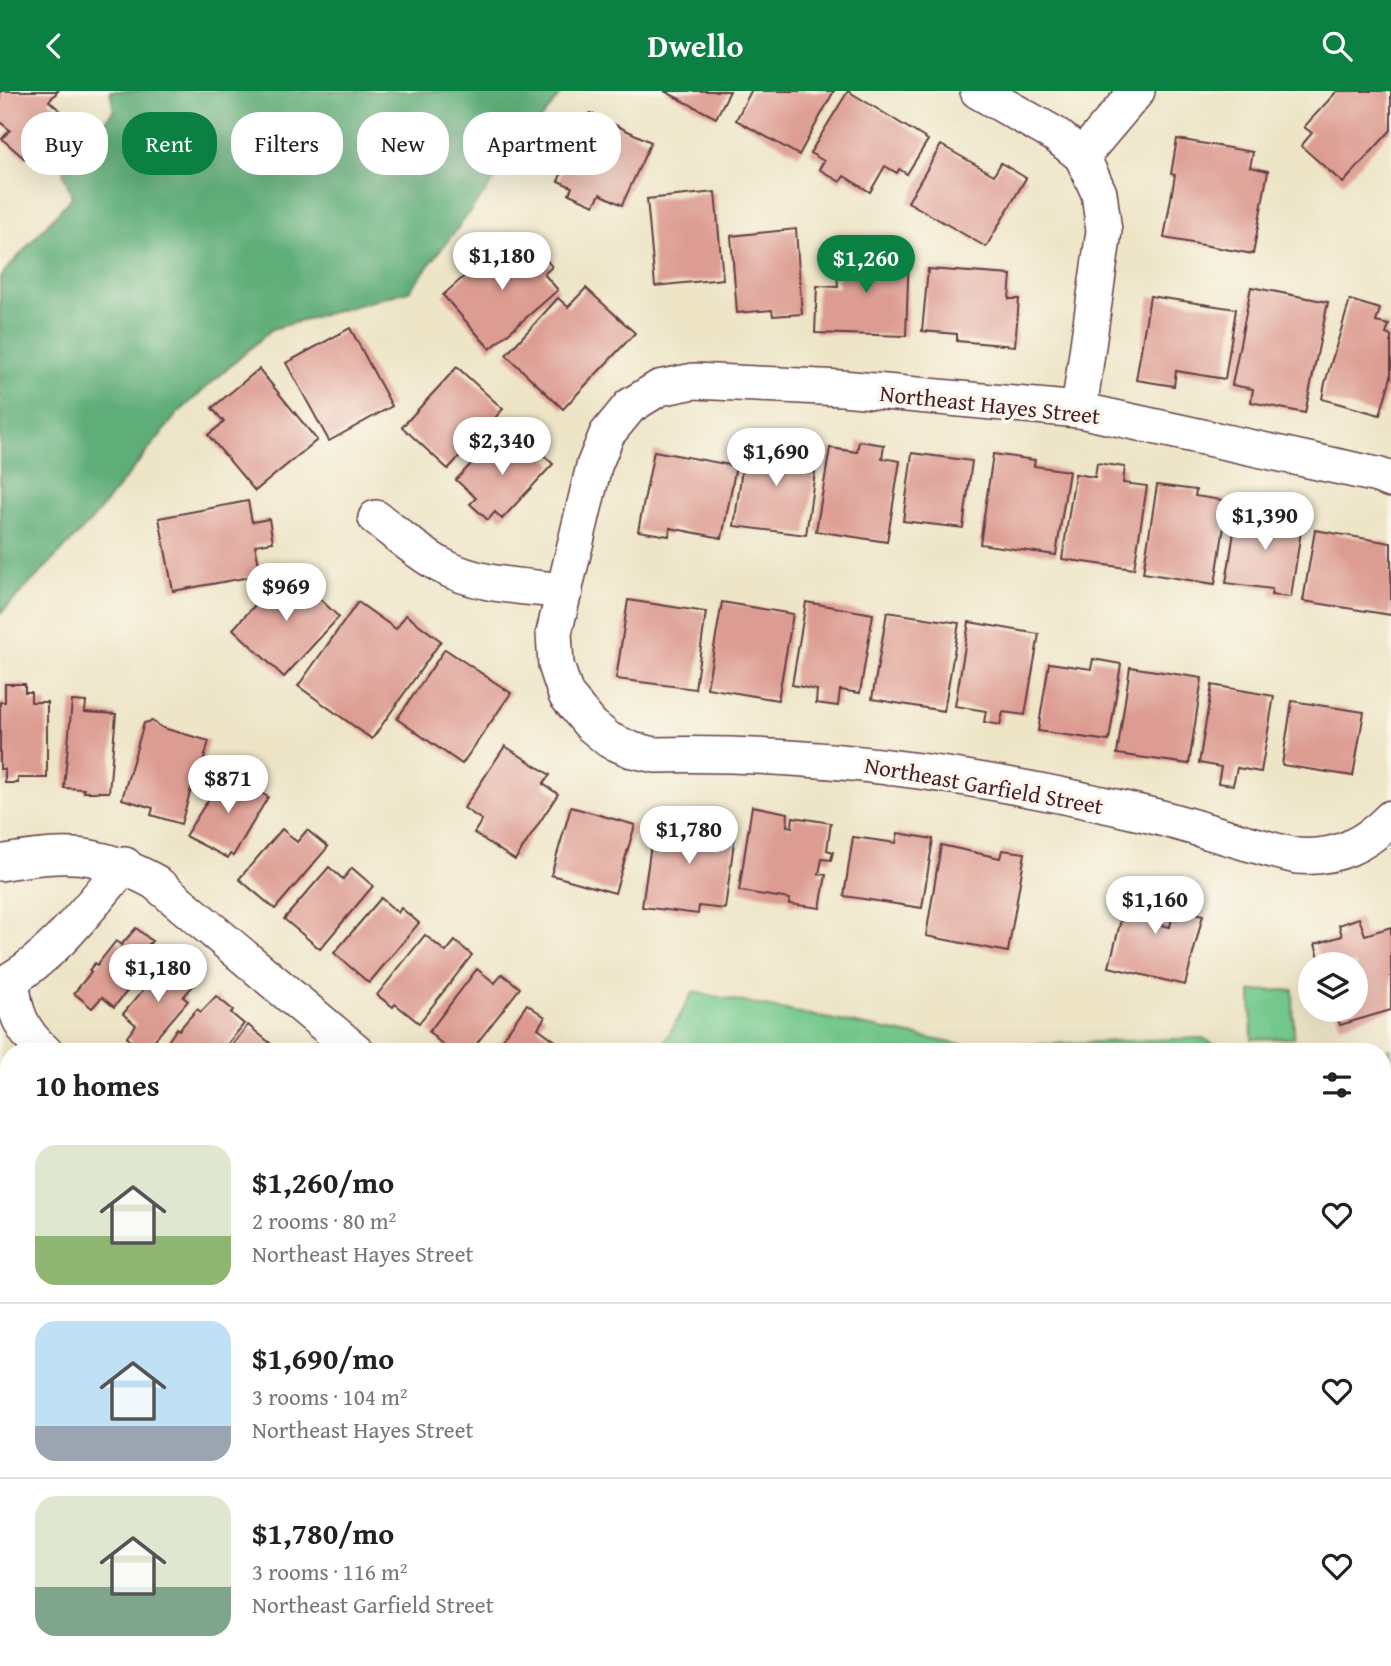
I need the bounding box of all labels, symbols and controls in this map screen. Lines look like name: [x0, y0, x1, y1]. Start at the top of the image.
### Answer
text: Dwello: [648, 22, 743, 69]
icon: back: [35, 27, 73, 65]
icon: search: [1318, 27, 1356, 65]
chip: Buy: [21, 112, 108, 175]
chip: Rent: [122, 112, 217, 175]
chip: Filters: [231, 112, 343, 175]
chip: New: [357, 112, 449, 175]
chip: Apartment: [463, 112, 621, 175]
pin: $1,180: [445, 233, 559, 292]
pin: $1,260: [809, 235, 923, 295]
text: $1,180: [469, 238, 535, 271]
text: $1,260: [833, 241, 899, 274]
street label: Northeast Hayes Street: [878, 376, 1102, 432]
pin: $2,340: [445, 417, 559, 477]
text: $2,340: [469, 423, 535, 456]
pin: $1,690: [719, 429, 833, 488]
text: $1,690: [743, 434, 809, 467]
pin: $1,390: [1208, 493, 1322, 552]
text: $1,390: [1232, 498, 1298, 531]
pin: $969: [245, 563, 327, 623]
text: $969: [262, 569, 310, 602]
street label: Northeast Garfield Street: [862, 748, 1106, 822]
pin: $871: [187, 755, 269, 815]
text: $871: [204, 761, 252, 794]
pin: $1,780: [632, 807, 746, 866]
text: $1,780: [656, 812, 722, 845]
pin: $1,160: [1098, 877, 1212, 936]
text: $1,160: [1122, 882, 1188, 915]
pin: $1,180: [101, 944, 215, 1004]
text: $1,180: [125, 950, 191, 983]
map controls: [1298, 952, 1368, 1022]
button: layers: [1298, 952, 1368, 1022]
text: 10 homes: [35, 1063, 160, 1107]
icon: filters: [1318, 1066, 1356, 1104]
text: $1,260/mo: [252, 1160, 394, 1204]
icon: home: [91, 1173, 175, 1257]
icon: heart: [1318, 1196, 1356, 1234]
text: 2 rooms · 80 m²: [252, 1204, 396, 1237]
text: Northeast Hayes Street: [252, 1237, 474, 1270]
text: $1,690/mo: [252, 1336, 394, 1380]
icon: home: [91, 1349, 175, 1433]
icon: heart: [1318, 1372, 1356, 1410]
text: 3 rooms · 104 m²: [252, 1380, 407, 1413]
text: Northeast Hayes Street: [252, 1413, 474, 1446]
text: $1,780/mo: [252, 1511, 394, 1555]
icon: home: [91, 1524, 175, 1608]
icon: heart: [1318, 1547, 1356, 1585]
text: 3 rooms · 116 m²: [252, 1555, 407, 1588]
text: Northeast Garfield Street: [252, 1588, 494, 1621]

